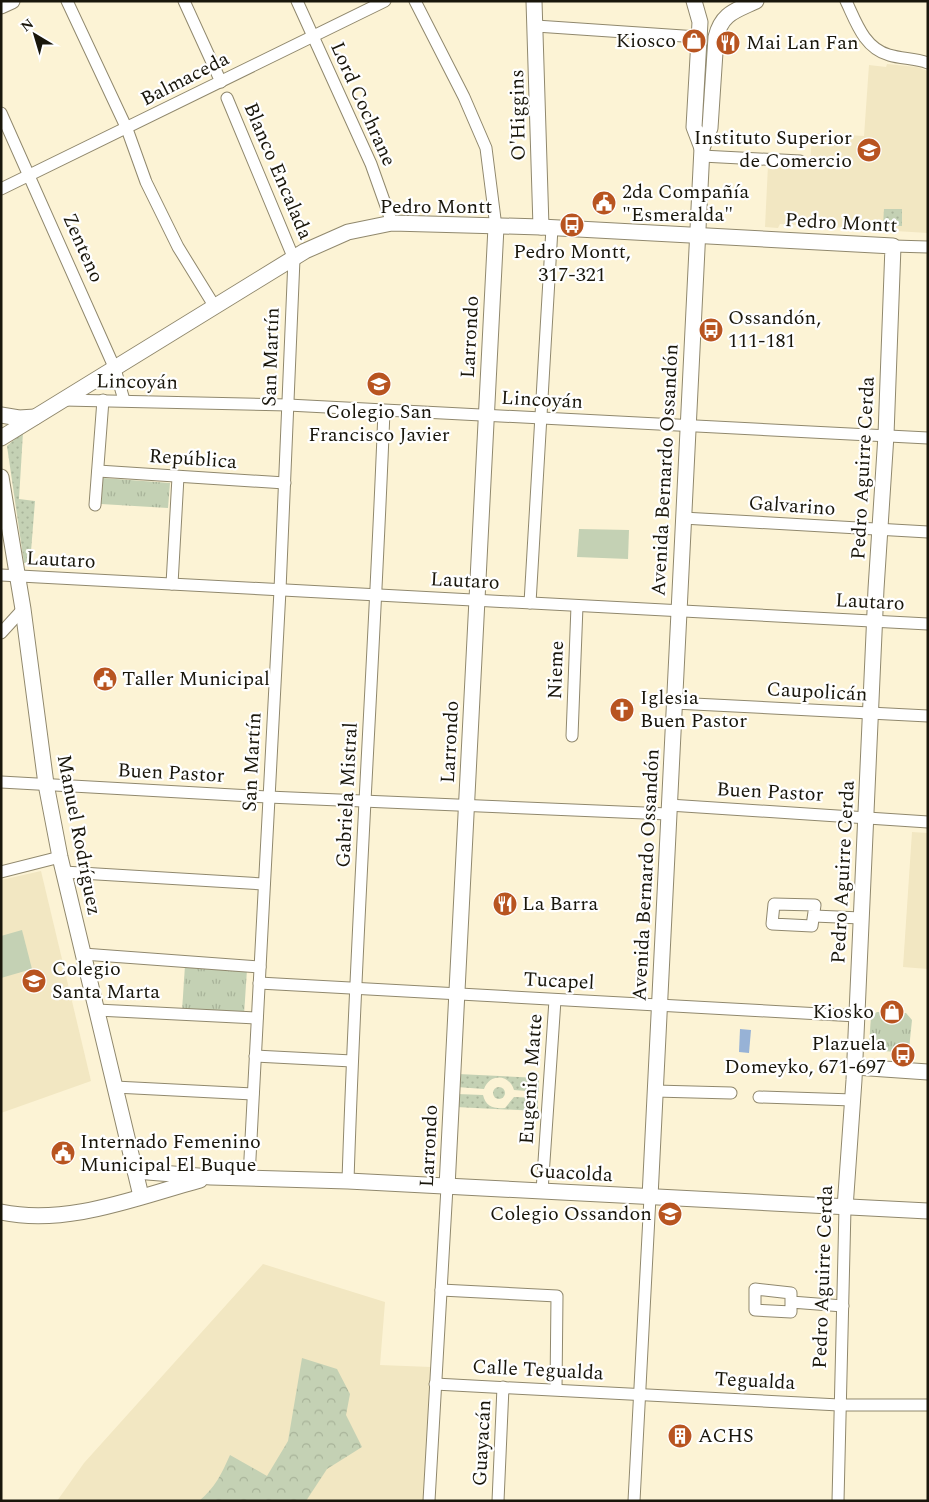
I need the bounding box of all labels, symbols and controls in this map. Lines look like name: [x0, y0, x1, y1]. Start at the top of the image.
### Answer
north arrow: [10, 10, 60, 60]
text: N: [16, 13, 38, 37]
place label: Kiosco: [616, 26, 676, 56]
shop icon: Kiosco: [681, 28, 707, 54]
place label: Mai Lan Fan: [746, 28, 859, 58]
restaurant icon: Mai Lan Fan: [715, 30, 741, 56]
street label: Lord Cochrane: [322, 37, 404, 171]
street label: Balmaceda: [135, 44, 235, 114]
street label: O'Higgins: [502, 69, 534, 161]
street label: Blanco Encalada: [236, 98, 320, 244]
place label: Instituto Superior de Comercio: [694, 123, 852, 176]
school or university icon: Instituto Superior de Comercio: [856, 137, 882, 163]
place label: 2da Compañía "Esmeralda": [622, 177, 749, 230]
public building icon: 2da Compañía "Esmeralda": [591, 190, 617, 216]
street label: Pedro Montt: [380, 192, 492, 222]
street label: Pedro Montt: [784, 205, 898, 241]
street label: Zenteno: [54, 209, 112, 287]
bus stop icon: Pedro Montt, 317-321: [559, 212, 585, 238]
place label: Pedro Montt, 317-321: [513, 237, 631, 290]
street label: Larrondo: [453, 295, 487, 379]
place label: Ossandón, 111-181: [728, 303, 821, 356]
street label: San Martín: [254, 307, 288, 407]
bus stop icon: Ossandón, 111-181: [698, 317, 724, 343]
street label: Avenida Bernardo Ossandón: [643, 343, 687, 597]
street label: Lincoyán: [96, 366, 178, 398]
school or university icon: Colegio San Francisco Javier: [366, 371, 392, 397]
street label: Pedro Aguirre Cerda: [843, 375, 883, 560]
street label: Lincoyán: [500, 383, 584, 417]
place label: Colegio San Francisco Javier: [308, 397, 450, 450]
street label: República: [148, 441, 238, 477]
street label: Galvarino: [748, 488, 836, 524]
street label: Lautaro: [26, 543, 96, 577]
street label: Lautaro: [430, 564, 500, 598]
street label: Lautaro: [835, 585, 905, 619]
street label: Nieme: [540, 640, 572, 700]
place label: Taller Municipal: [122, 664, 270, 694]
public building icon: Taller Municipal: [92, 666, 118, 692]
street label: Caupolicán: [766, 674, 868, 710]
place label: Iglesia Buen Pastor: [640, 683, 747, 736]
church icon: Iglesia Buen Pastor: [609, 697, 635, 723]
street label: Larrondo: [433, 700, 467, 784]
street label: San Martín: [234, 712, 270, 812]
street label: Gabriela Mistral: [328, 721, 366, 869]
street label: Avenida Bernardo Ossandón: [624, 748, 668, 1002]
street label: Manuel Rodríguez: [49, 752, 109, 918]
street label: Buen Pastor: [117, 755, 225, 791]
street label: Buen Pastor: [716, 774, 824, 810]
street label: Pedro Aguirre Cerda: [823, 779, 863, 964]
place label: La Barra: [522, 889, 598, 919]
restaurant icon: La Barra: [492, 891, 518, 917]
place label: Colegio Santa Marta: [52, 954, 160, 1007]
street label: Tucapel: [523, 964, 595, 998]
school or university icon: Colegio Santa Marta: [21, 968, 47, 994]
place label: Kiosko: [813, 997, 874, 1027]
shop icon: Kiosko: [879, 999, 905, 1025]
street label: Eugenio Matte: [511, 1013, 551, 1145]
place label: Plazuela Domeyko, 671-697: [724, 1029, 886, 1082]
bus stop icon: Plazuela Domeyko, 671-697: [890, 1042, 916, 1068]
street label: Larrondo: [412, 1104, 446, 1188]
place label: Internado Femenino Municipal El Buque: [80, 1127, 261, 1180]
public building icon: Internado Femenino Municipal El Buque: [50, 1140, 76, 1166]
street label: Guacolda: [528, 1156, 614, 1190]
street label: Pedro Aguirre Cerda: [805, 1185, 841, 1369]
place label: Colegio Ossandon: [490, 1199, 652, 1229]
school or university icon: Colegio Ossandon: [657, 1201, 683, 1227]
street label: Calle Tegualda: [472, 1352, 605, 1388]
street label: Tegualda: [714, 1364, 796, 1398]
street label: Guayacán: [465, 1399, 499, 1487]
place label: ACHS: [698, 1421, 754, 1451]
building icon: ACHS: [667, 1423, 693, 1449]

